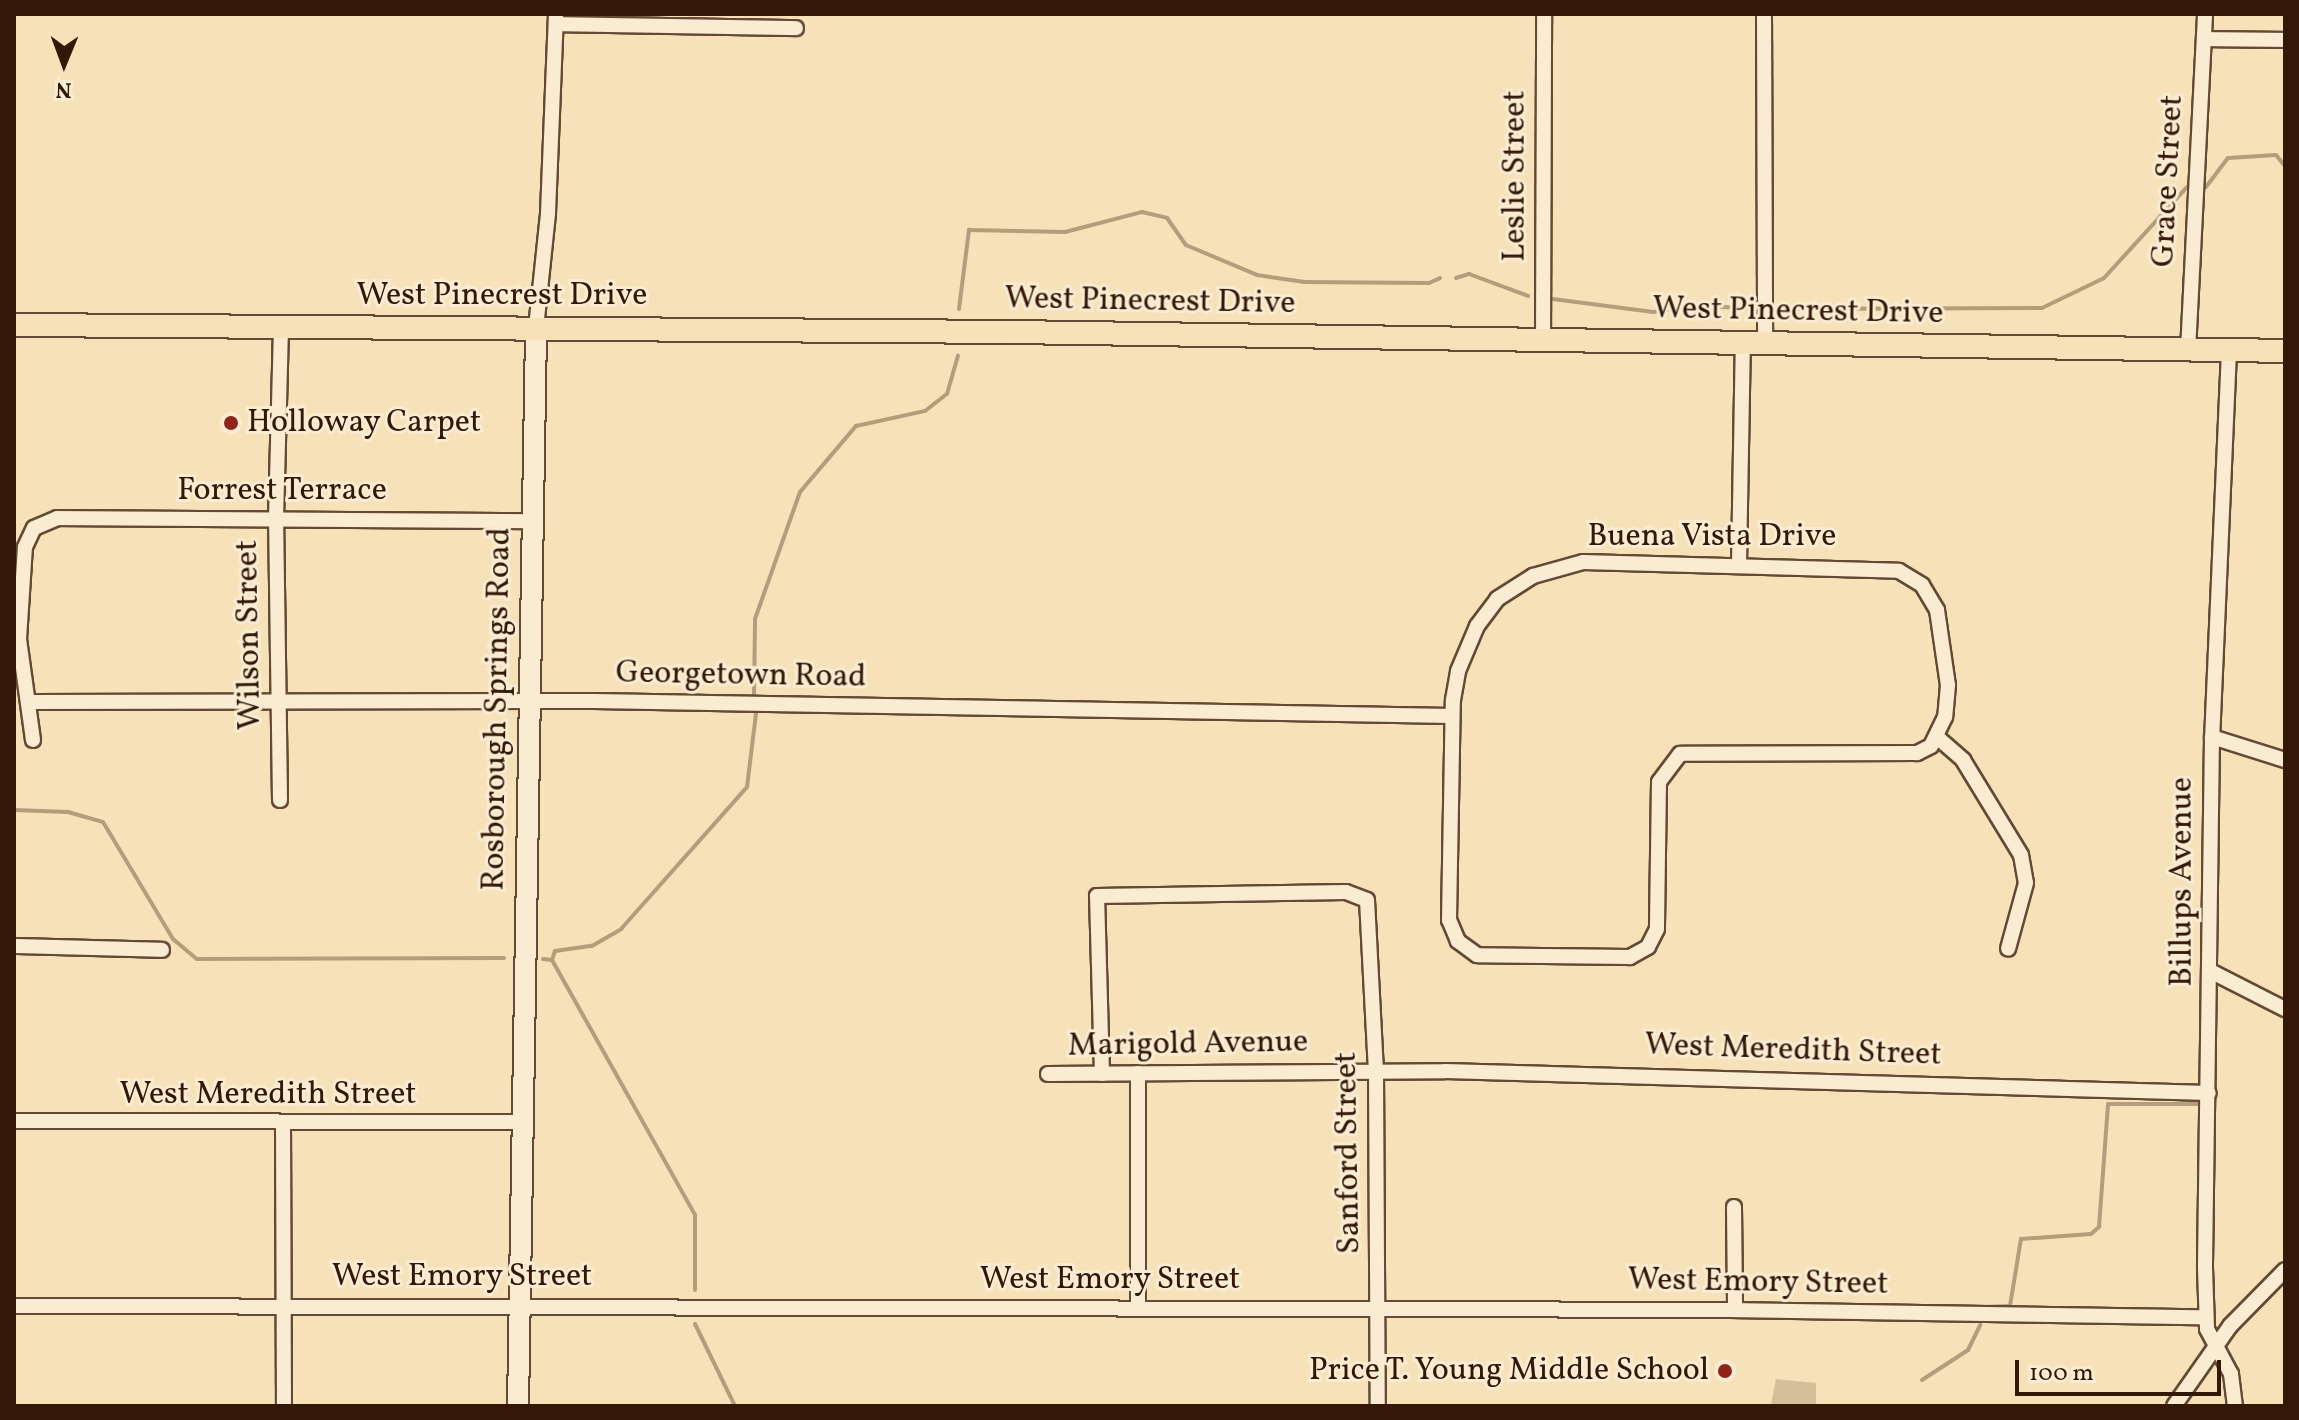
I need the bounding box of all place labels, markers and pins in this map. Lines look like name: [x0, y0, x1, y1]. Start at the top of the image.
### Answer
place label: Holloway Carpet: [247, 404, 482, 442]
marker: Holloway Carpet: [222, 414, 240, 432]
place label: Price T. Young Middle School: [1307, 1352, 1709, 1390]
marker: Price T. Young Middle School: [1716, 1362, 1734, 1380]

